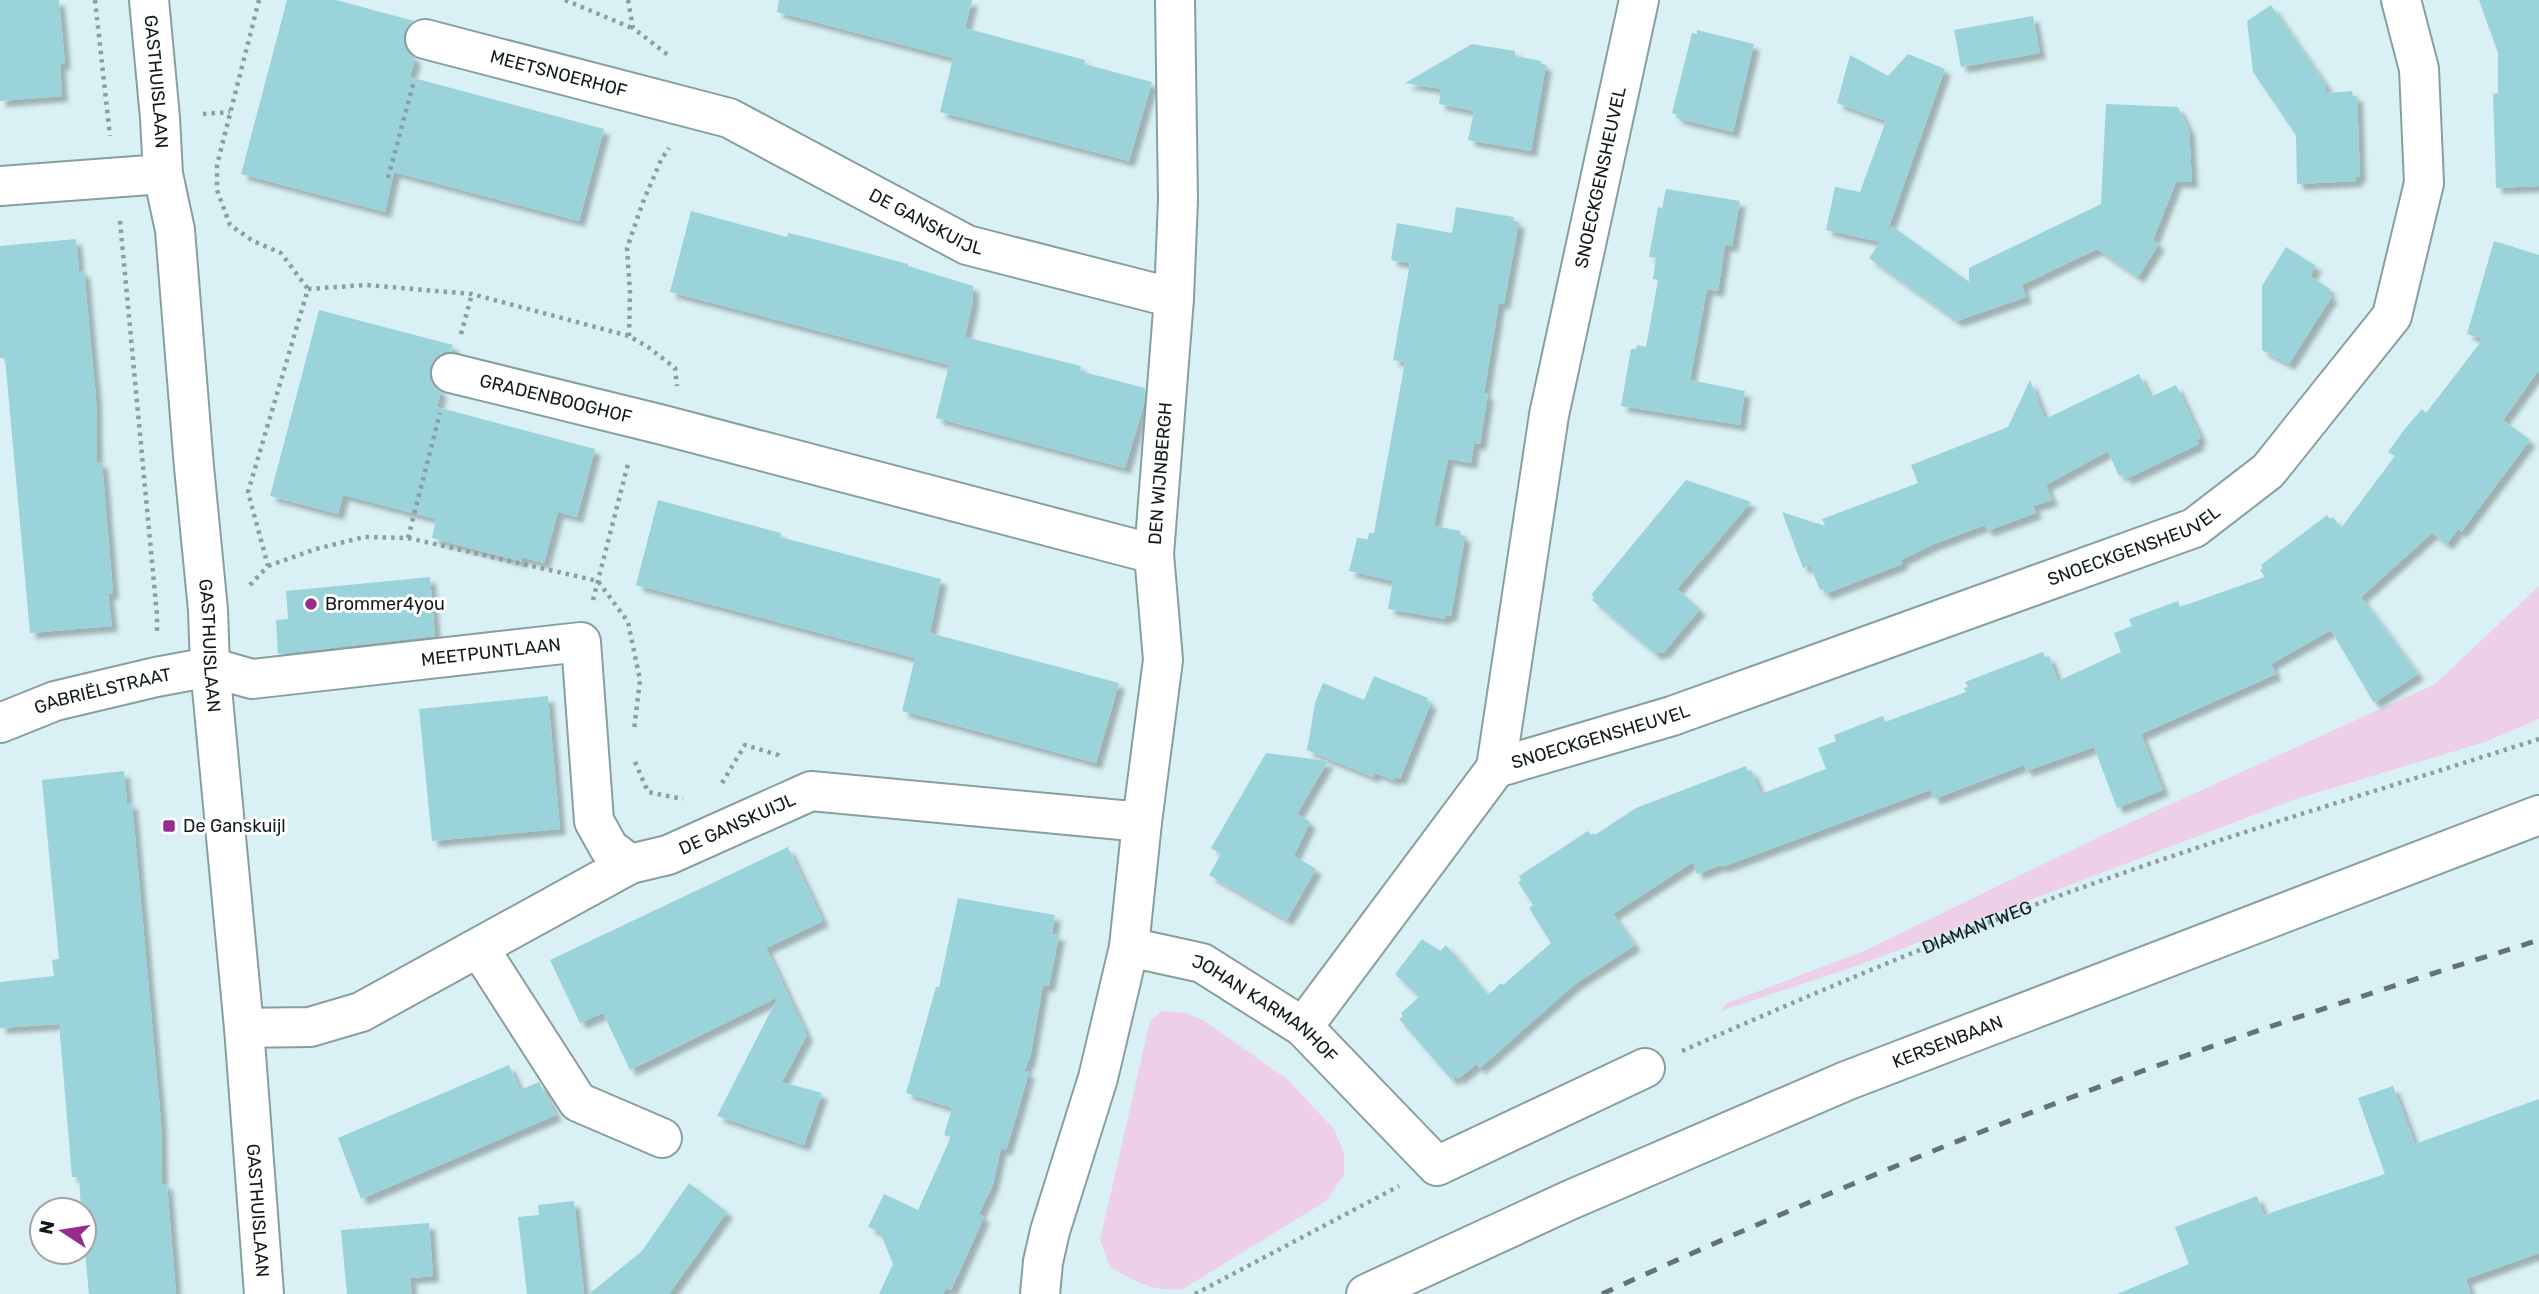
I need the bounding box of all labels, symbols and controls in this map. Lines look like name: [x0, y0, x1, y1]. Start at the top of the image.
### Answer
street label: GASTHUISLAAN: [139, 14, 173, 149]
street label: MEETSNOERHOF: [488, 45, 629, 102]
street label: SNOECKGENSHEUVEL: [1570, 85, 1631, 270]
street label: DE GANSKUIJL: [865, 184, 985, 260]
street label: GRADENBOOGHOF: [477, 369, 634, 428]
street label: DEN WIJNBERGH: [1144, 401, 1177, 546]
street label: SNOECKGENSHEUVEL: [2045, 501, 2225, 591]
street label: GASTHUISLAAN: [194, 578, 225, 713]
place label: Brommer4you: [325, 593, 445, 615]
marker: Brommer4you: [303, 596, 319, 612]
street label: MEETPUNTLAAN: [420, 633, 562, 671]
street label: GABRIËLSTRAAT: [31, 663, 173, 719]
street label: SNOECKGENSHEUVEL: [1509, 700, 1693, 774]
street label: DE GANSKUIJL: [675, 788, 799, 860]
place label: De Ganskuijl: [183, 815, 286, 837]
marker: De Ganskuijl: [161, 818, 177, 834]
street label: DIAMANTWEG: [1919, 896, 2035, 959]
street label: JOHAN KARMANHOF: [1190, 950, 1342, 1067]
street label: KERSENBAAN: [1889, 1011, 2006, 1073]
street label: GASTHUISLAAN: [242, 1143, 274, 1278]
north arrow: [28, 1196, 98, 1266]
text: N: [34, 1218, 60, 1237]

